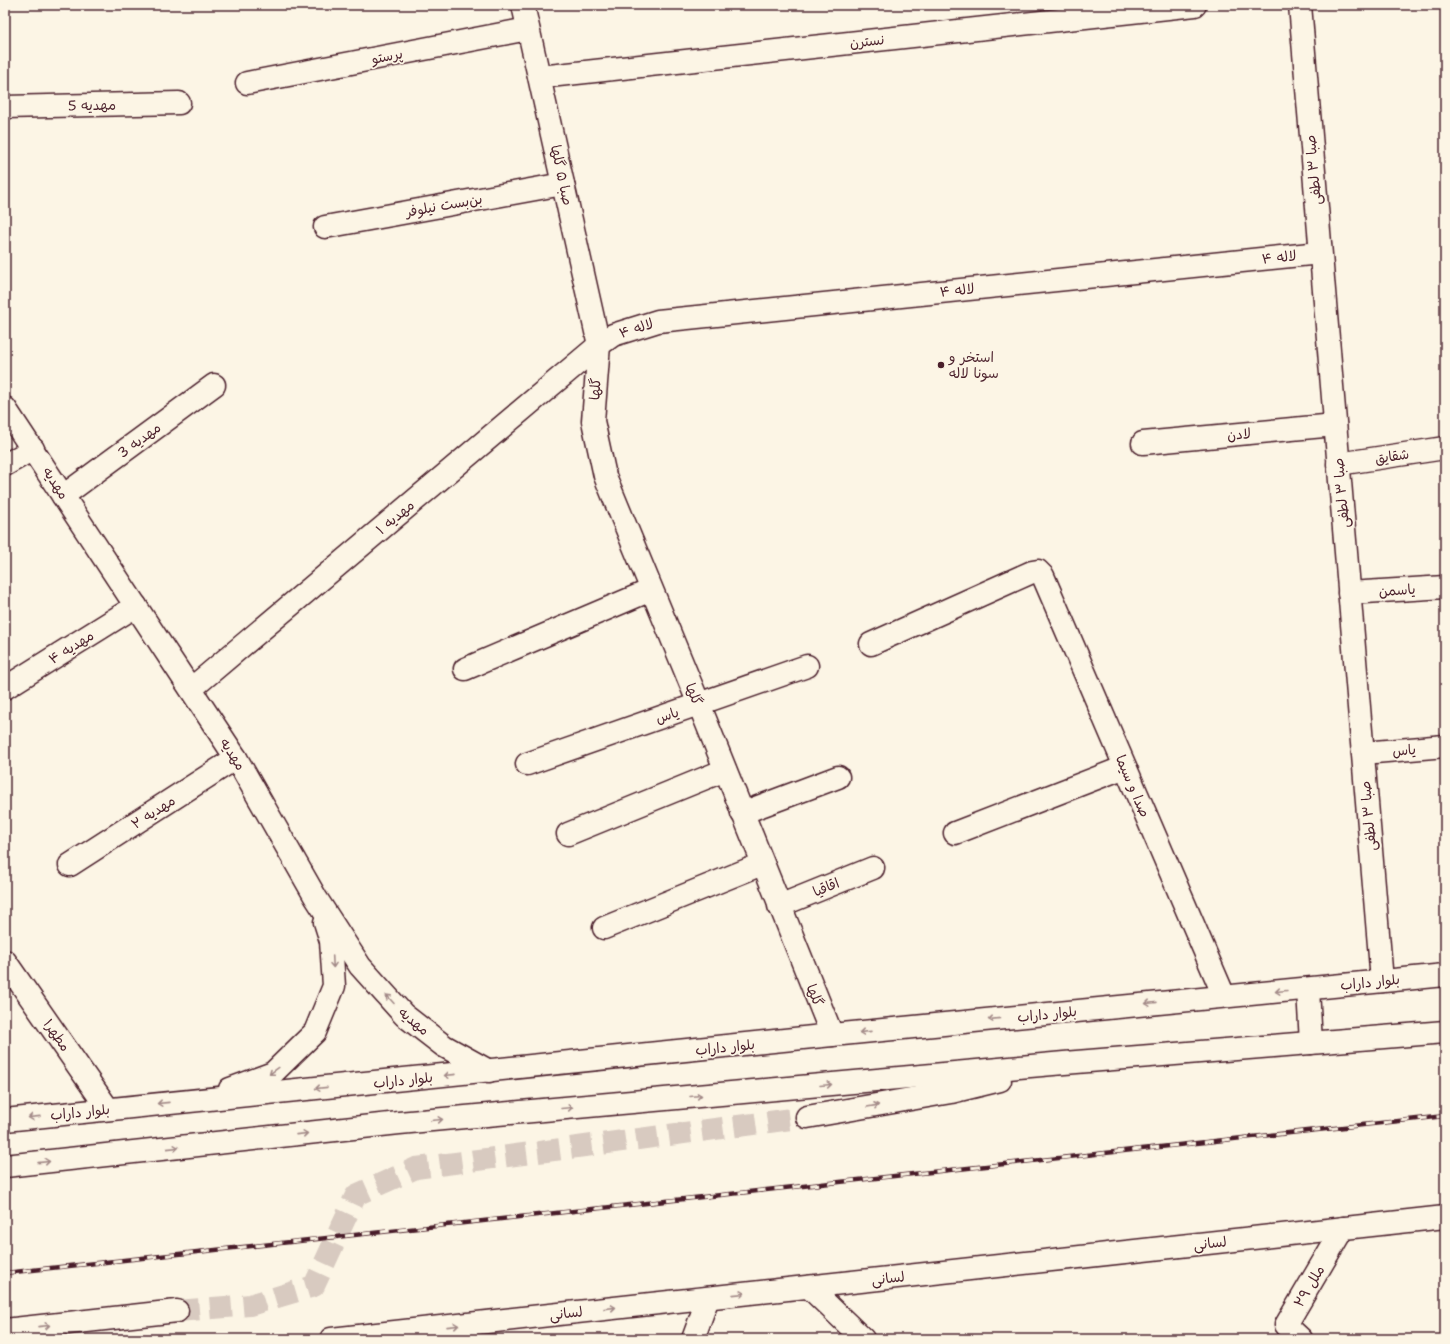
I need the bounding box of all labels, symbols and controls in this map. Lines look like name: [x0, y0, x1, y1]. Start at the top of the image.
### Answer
street label: نسترن: [849, 30, 885, 52]
street label: پرستو: [369, 44, 404, 69]
street label: مهدیه 5: [68, 96, 116, 114]
street label: صبا ۳ لطفی: [1301, 134, 1325, 206]
street label: صبا ۵ گلها: [547, 143, 577, 207]
street label: بن‌بست نیلوفر: [403, 189, 484, 222]
street label: لاله ۴: [1261, 246, 1297, 268]
street label: لاله ۴: [939, 279, 975, 301]
street label: لاله ۴: [617, 314, 655, 342]
place label: استخر و سونا لاله: [948, 348, 999, 382]
marker: استخر و سونا لاله: [936, 360, 946, 370]
street label: گلها: [585, 377, 605, 401]
street label: مهدیه 3: [114, 418, 164, 462]
street label: لادن: [1226, 424, 1252, 444]
street label: شقایق: [1374, 444, 1410, 468]
street label: صبا ۳ لطفی: [1329, 457, 1353, 529]
street label: مهدیه: [39, 463, 73, 503]
street label: مهدیه ۱: [372, 496, 418, 538]
street label: یاسمن: [1378, 580, 1416, 600]
street label: مهدیه ۴: [45, 626, 97, 668]
street label: گلها: [681, 680, 707, 708]
street label: یاس: [653, 703, 681, 727]
street label: مهدیه: [216, 734, 250, 774]
street label: یاس: [1391, 740, 1417, 760]
street label: صدا و سیما: [1112, 752, 1154, 820]
street label: صبا ۳ لطفی: [1356, 780, 1380, 852]
street label: مهدیه ۲: [128, 791, 178, 833]
street label: اقاقیا: [810, 874, 842, 900]
one-way arrow: [329, 955, 336, 968]
street label: بلوار داراب: [1339, 970, 1401, 994]
street label: گلها: [802, 981, 828, 1009]
one-way arrow: [1275, 988, 1288, 995]
one-way arrow: [385, 994, 395, 1004]
one-way arrow: [1145, 1000, 1158, 1007]
street label: بلوار داراب: [1016, 1002, 1078, 1026]
street label: مهدیه: [395, 1003, 433, 1039]
street label: مطهر۱: [39, 1015, 75, 1055]
one-way arrow: [988, 1015, 1001, 1023]
one-way arrow: [859, 1028, 872, 1036]
street label: بلوار داراب: [694, 1035, 756, 1059]
one-way arrow: [269, 1067, 280, 1075]
street label: بلوار داراب: [372, 1068, 434, 1092]
one-way arrow: [444, 1071, 457, 1079]
one-way arrow: [819, 1081, 832, 1088]
one-way arrow: [315, 1084, 328, 1092]
one-way arrow: [689, 1093, 702, 1100]
street label: بلوار داراب: [49, 1100, 111, 1124]
one-way arrow: [157, 1100, 170, 1107]
one-way arrow: [866, 1101, 879, 1109]
one-way arrow: [560, 1104, 573, 1112]
one-way arrow: [28, 1113, 41, 1121]
one-way arrow: [430, 1116, 443, 1123]
one-way arrow: [295, 1130, 308, 1137]
one-way arrow: [166, 1144, 179, 1151]
one-way arrow: [37, 1158, 50, 1165]
street label: لسانی: [1193, 1232, 1227, 1254]
street label: ملل ۲۹: [1290, 1262, 1328, 1310]
street label: لسانی: [871, 1267, 905, 1289]
one-way arrow: [732, 1291, 745, 1298]
street label: لسانی: [549, 1302, 583, 1324]
one-way arrow: [603, 1305, 616, 1312]
one-way arrow: [37, 1322, 50, 1330]
one-way arrow: [446, 1322, 459, 1329]

